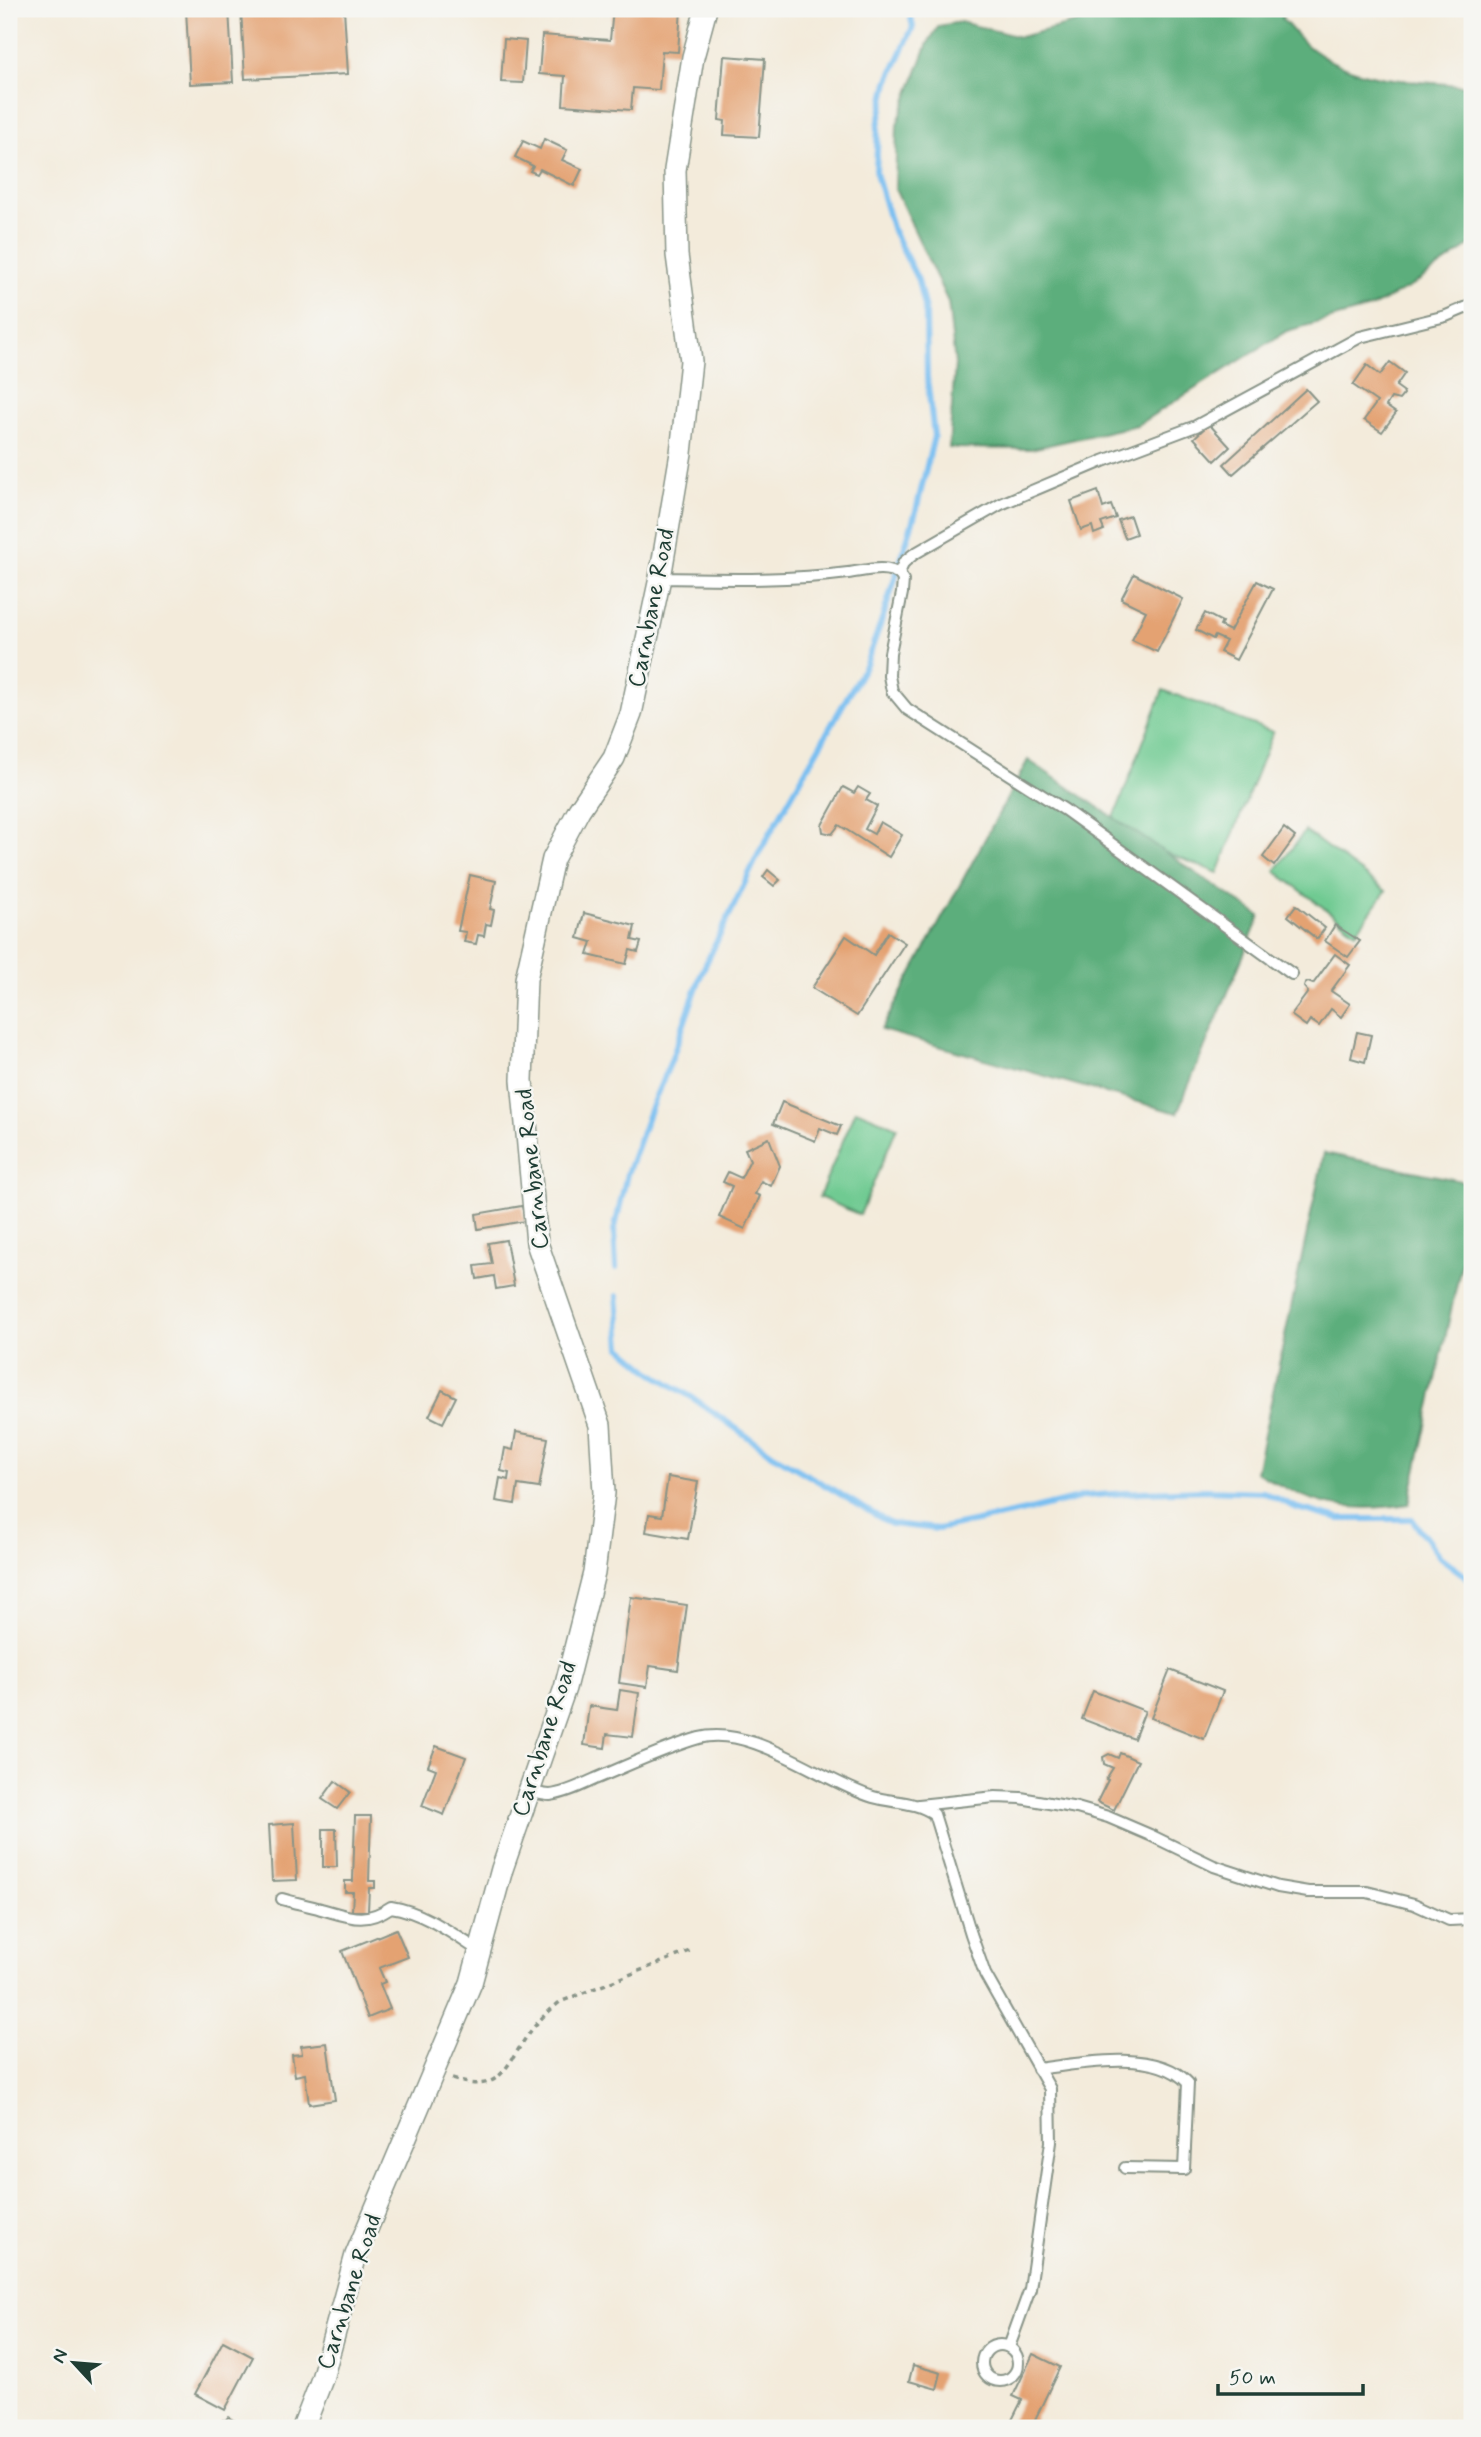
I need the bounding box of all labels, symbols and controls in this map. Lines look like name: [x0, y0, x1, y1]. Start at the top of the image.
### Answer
street label: Carnbane Road: [621, 526, 683, 690]
street label: Carnbane Road: [509, 1087, 557, 1251]
street label: Carnbane Road: [505, 1657, 585, 1821]
street label: Carnbane Road: [310, 2210, 390, 2374]
north arrow: [38, 2328, 108, 2398]
text: N: [46, 2345, 74, 2367]
scale bar: [1218, 2353, 1364, 2397]
text: 50 m: [1229, 2364, 1276, 2392]

